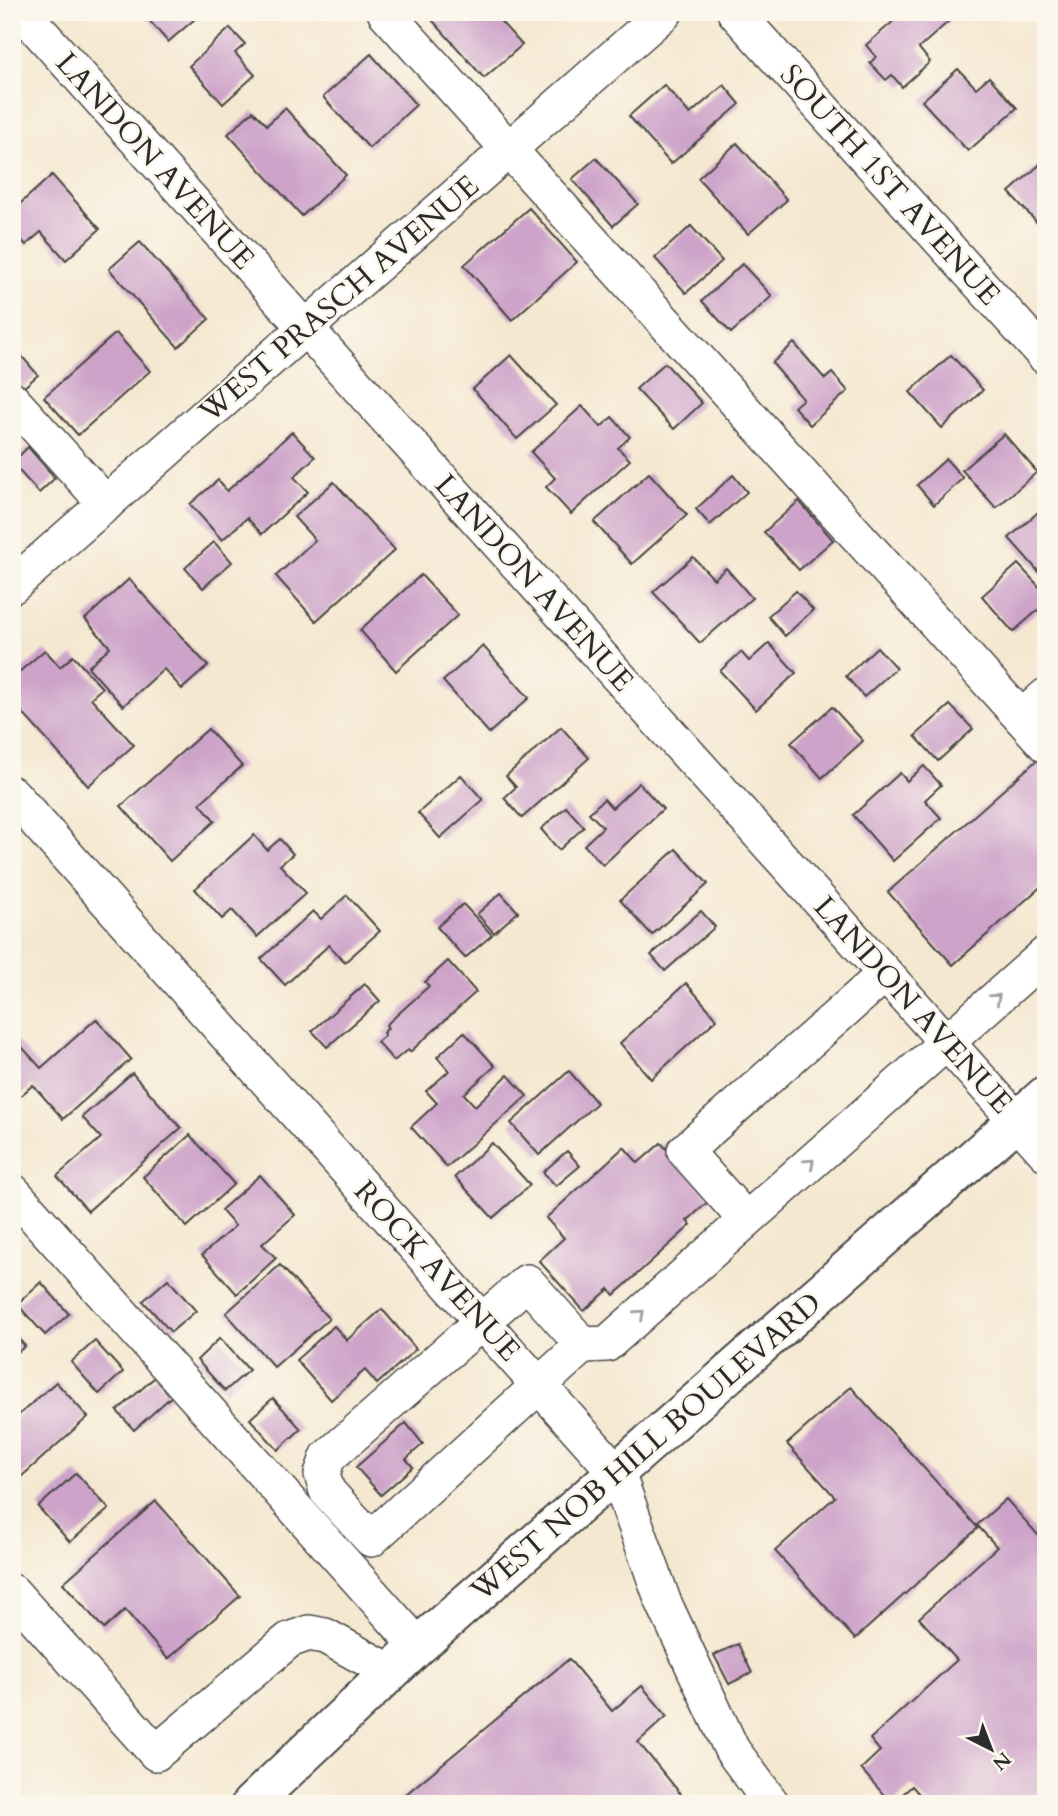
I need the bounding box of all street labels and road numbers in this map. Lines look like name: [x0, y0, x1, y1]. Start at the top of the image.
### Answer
street label: LANDON AVENUE: [46, 43, 264, 279]
street label: SOUTH 1ST AVENUE: [771, 56, 1009, 314]
street label: WEST PRASCH AVENUE: [190, 166, 488, 433]
street label: LANDON AVENUE: [425, 465, 643, 701]
street label: LANDON AVENUE: [804, 887, 1022, 1123]
street label: ROCK AVENUE: [345, 1172, 529, 1370]
street label: WEST NOB HILL BOULEVARD: [461, 1283, 830, 1612]

